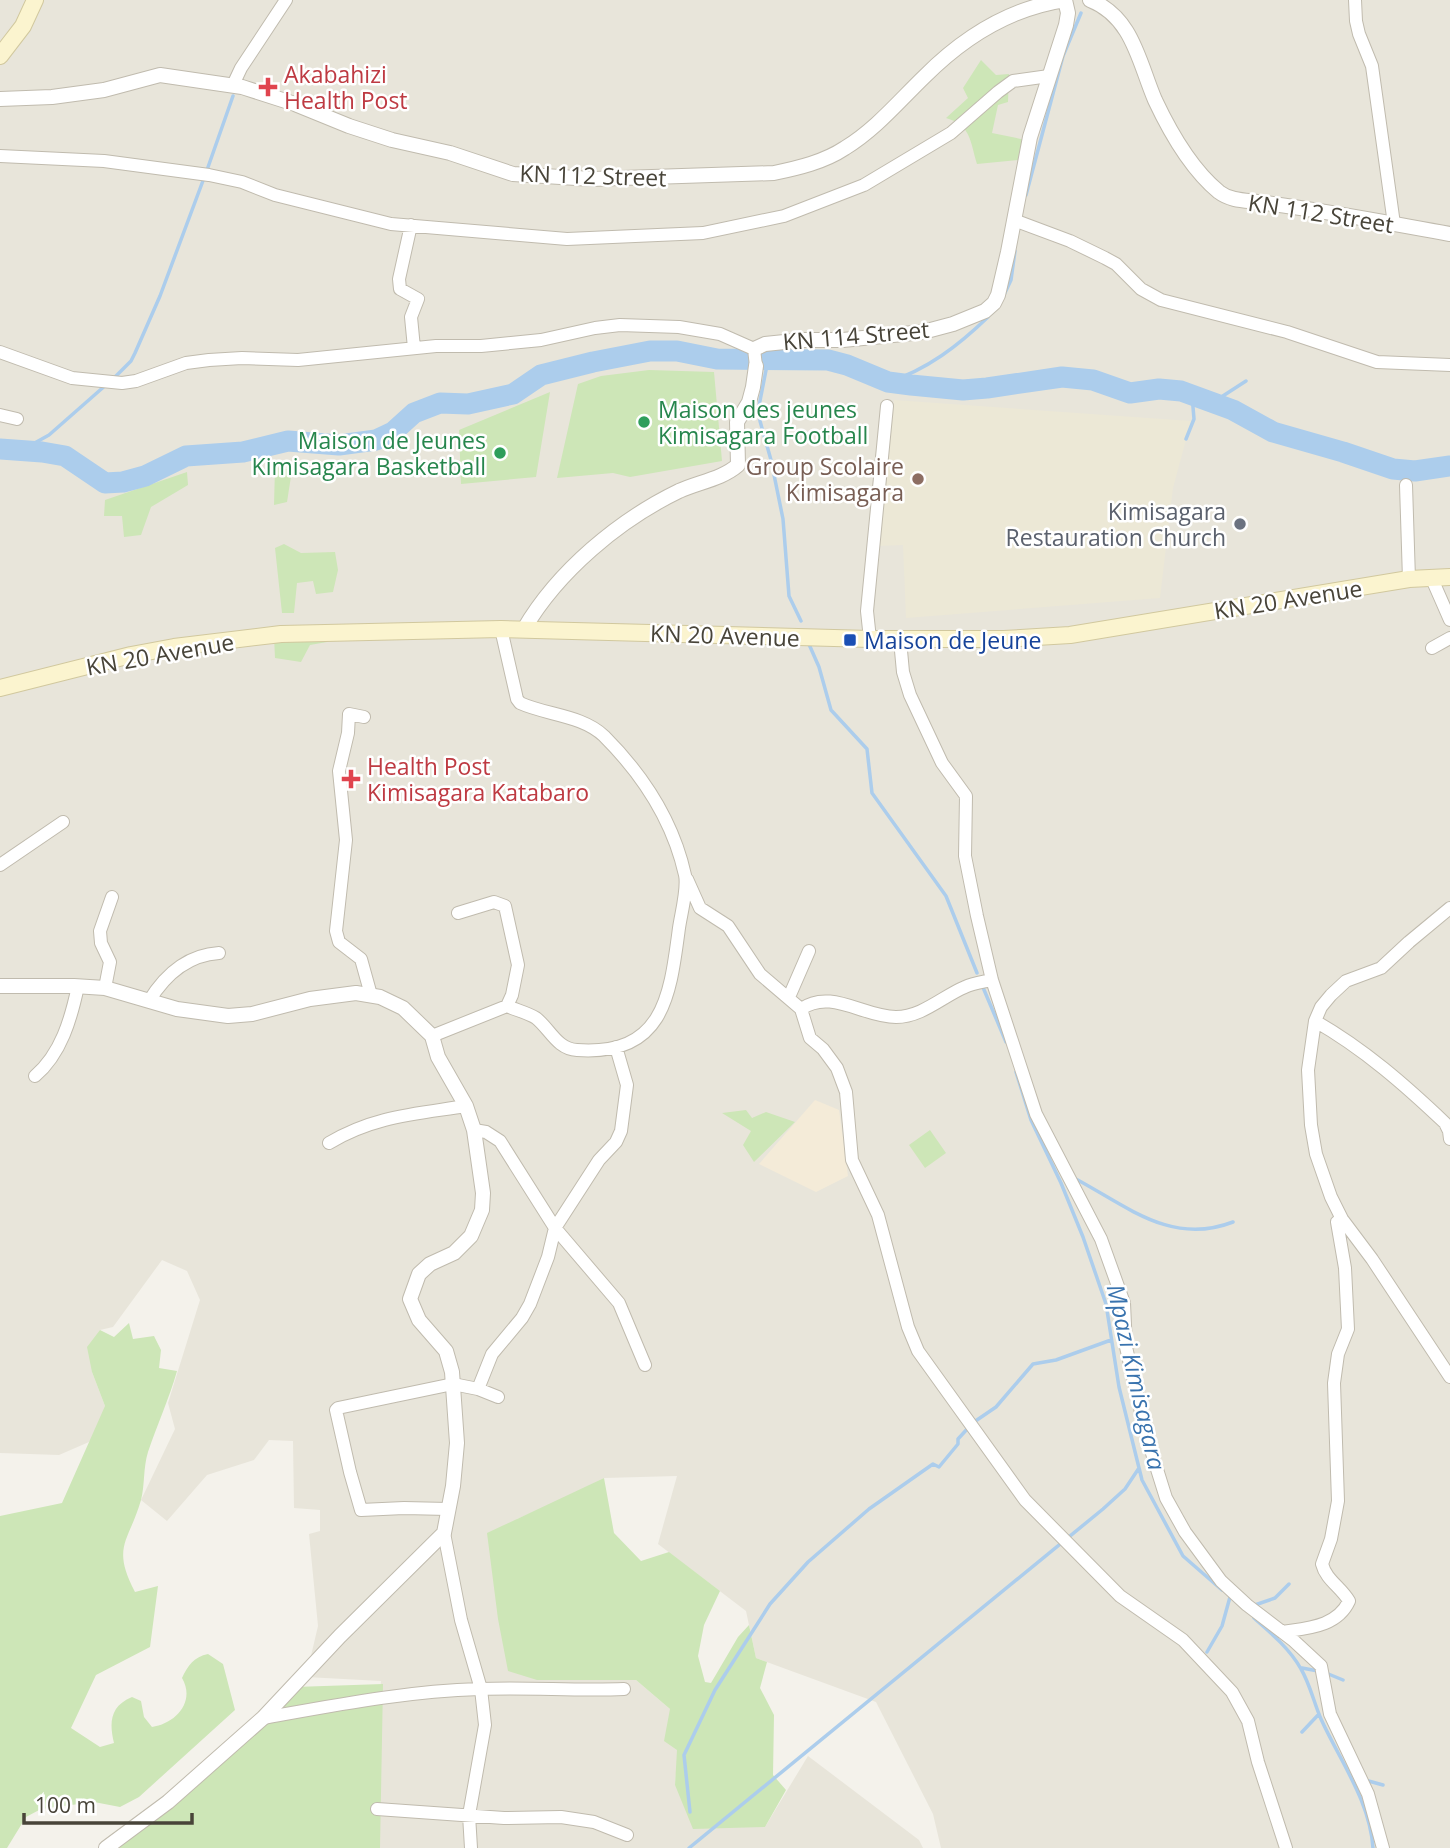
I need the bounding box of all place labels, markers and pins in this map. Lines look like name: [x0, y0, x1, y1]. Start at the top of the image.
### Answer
place label: Akabahizi Health Post: [284, 58, 408, 116]
marker: Akabahizi Health Post: [258, 77, 278, 97]
place label: Maison des jeunes Kimisagara Football: [658, 393, 868, 451]
marker: Maison des jeunes Kimisagara Football: [636, 414, 652, 430]
place label: Maison de Jeunes Kimisagara Basketball: [252, 424, 486, 482]
marker: Maison de Jeunes Kimisagara Basketball: [492, 445, 508, 461]
place label: Group Scolaire Kimisagara: [746, 450, 904, 508]
marker: Group Scolaire Kimisagara: [910, 471, 926, 487]
place label: Kimisagara Restauration Church: [1006, 495, 1226, 553]
marker: Kimisagara Restauration Church: [1232, 516, 1248, 532]
place label: Maison de Jeune: [864, 624, 1041, 656]
marker: Maison de Jeune: [842, 632, 858, 648]
place label: Health Post Kimisagara Katabaro: [367, 750, 589, 808]
marker: Health Post Kimisagara Katabaro: [341, 769, 361, 789]

